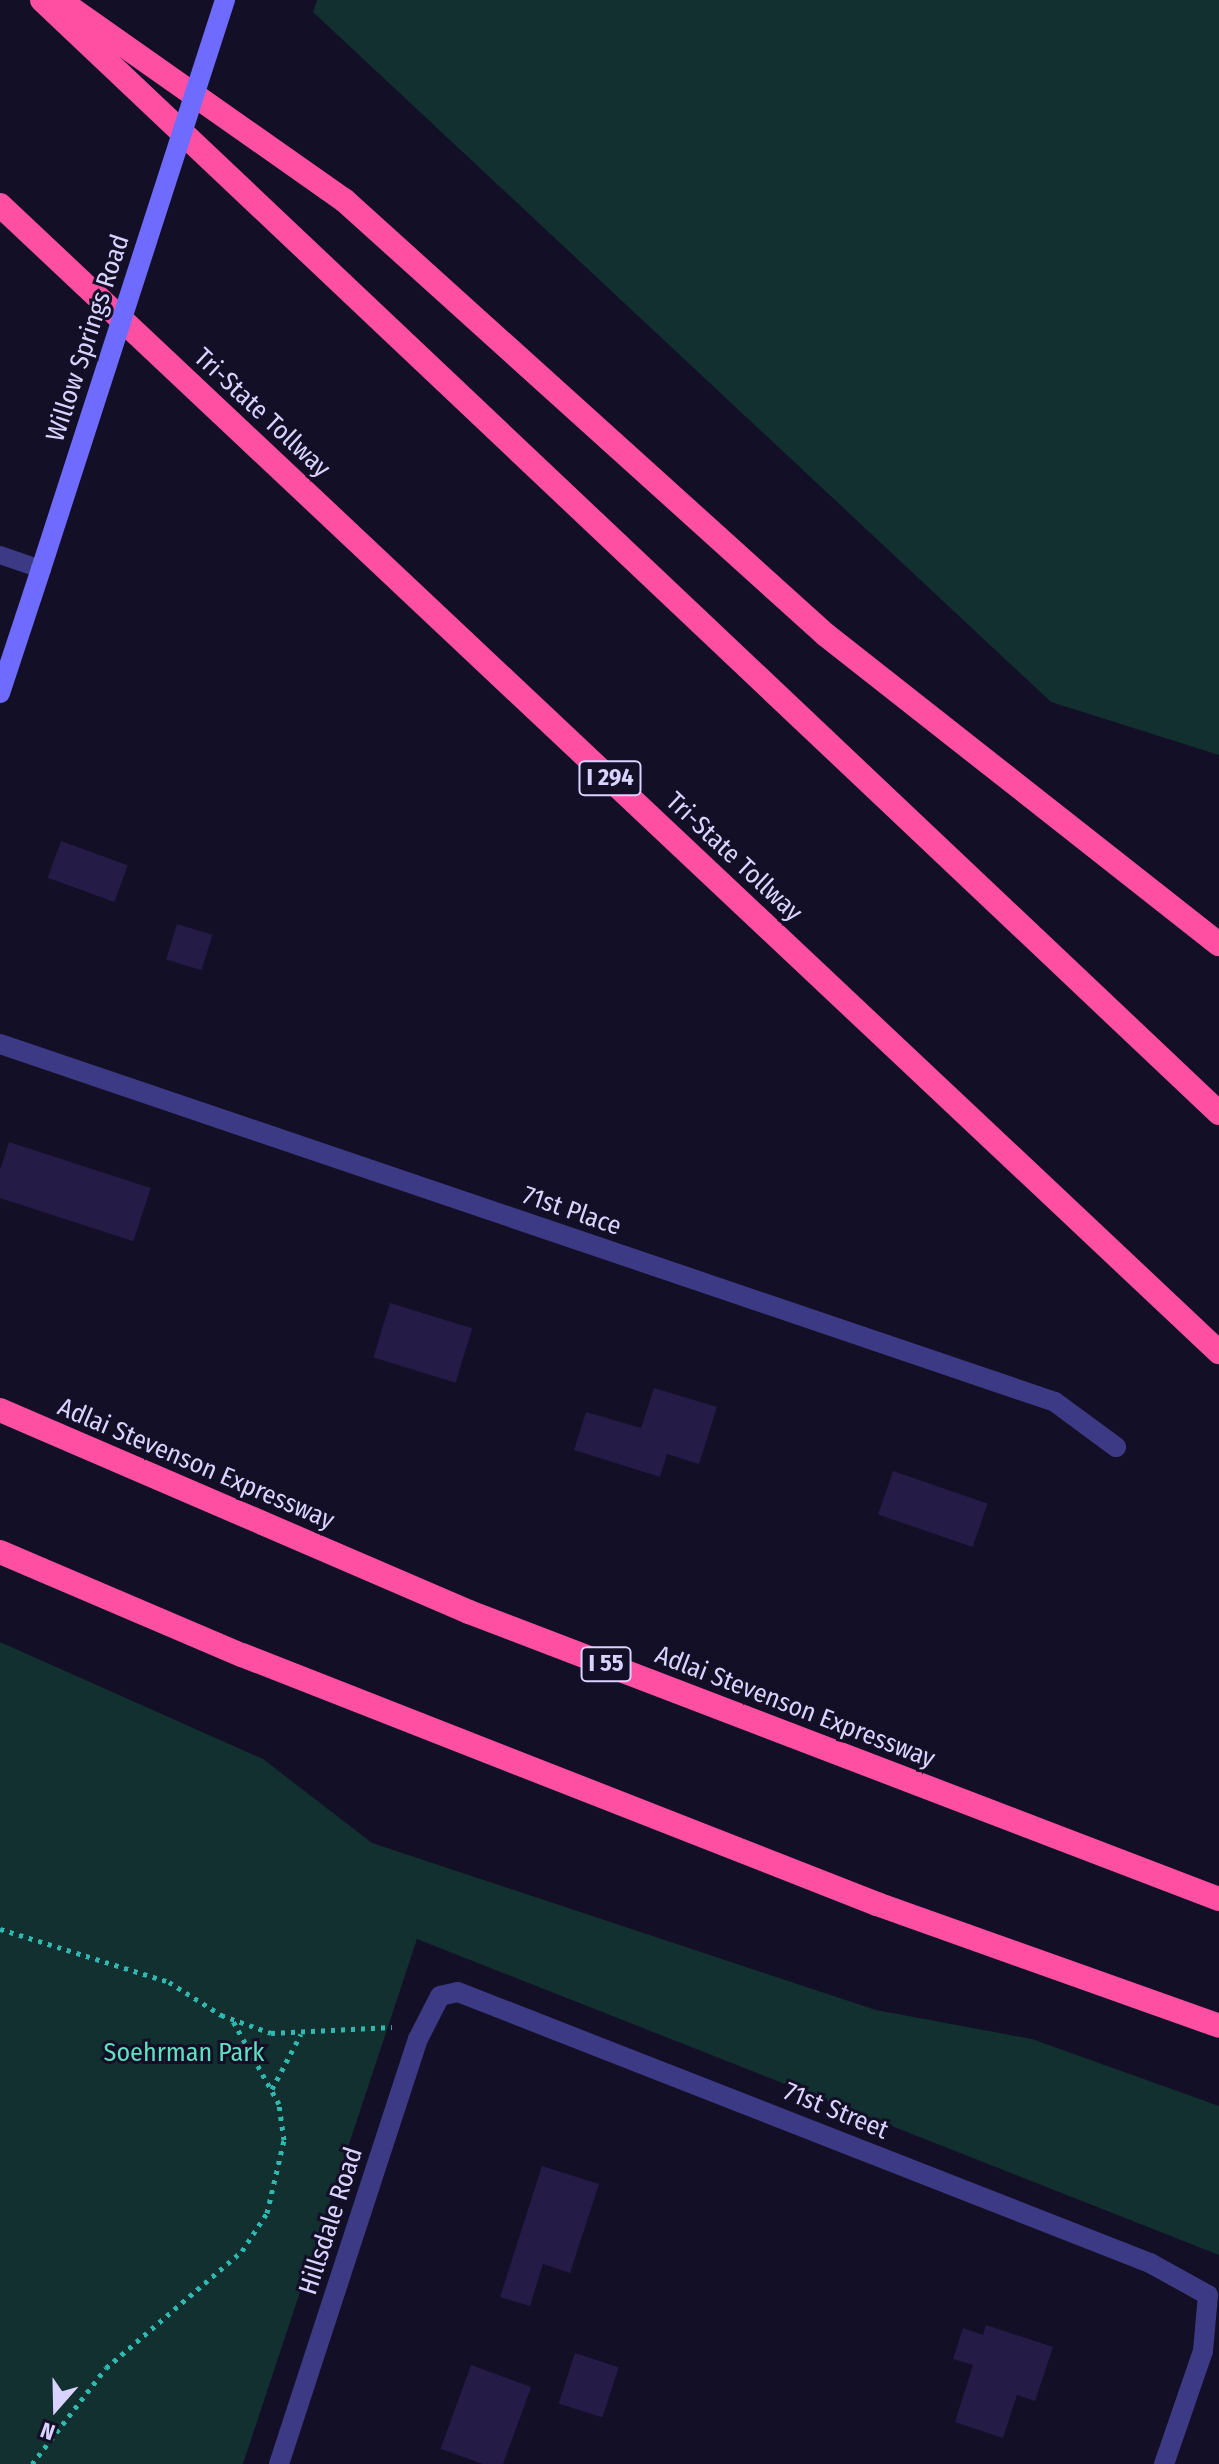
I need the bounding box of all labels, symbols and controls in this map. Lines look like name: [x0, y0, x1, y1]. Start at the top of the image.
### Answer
street label: Willow Springs Road: [40, 231, 136, 445]
street label: Tri-State Tollway: [187, 342, 337, 484]
road number: I 294: [578, 758, 642, 798]
street label: Tri-State Tollway: [659, 786, 809, 928]
street label: 71st Place: [519, 1180, 625, 1242]
street label: Adlai Stevenson Expressway: [53, 1392, 339, 1536]
street label: Adlai Stevenson Expressway: [651, 1639, 939, 1775]
road number: I 55: [580, 1644, 632, 1684]
park label: Soehrman Park: [104, 2037, 264, 2069]
street label: 71st Street: [779, 2076, 893, 2146]
street label: Hillsdale Road: [293, 2143, 369, 2299]
north arrow: [16, 2368, 96, 2448]
text: N: [37, 2416, 58, 2446]

